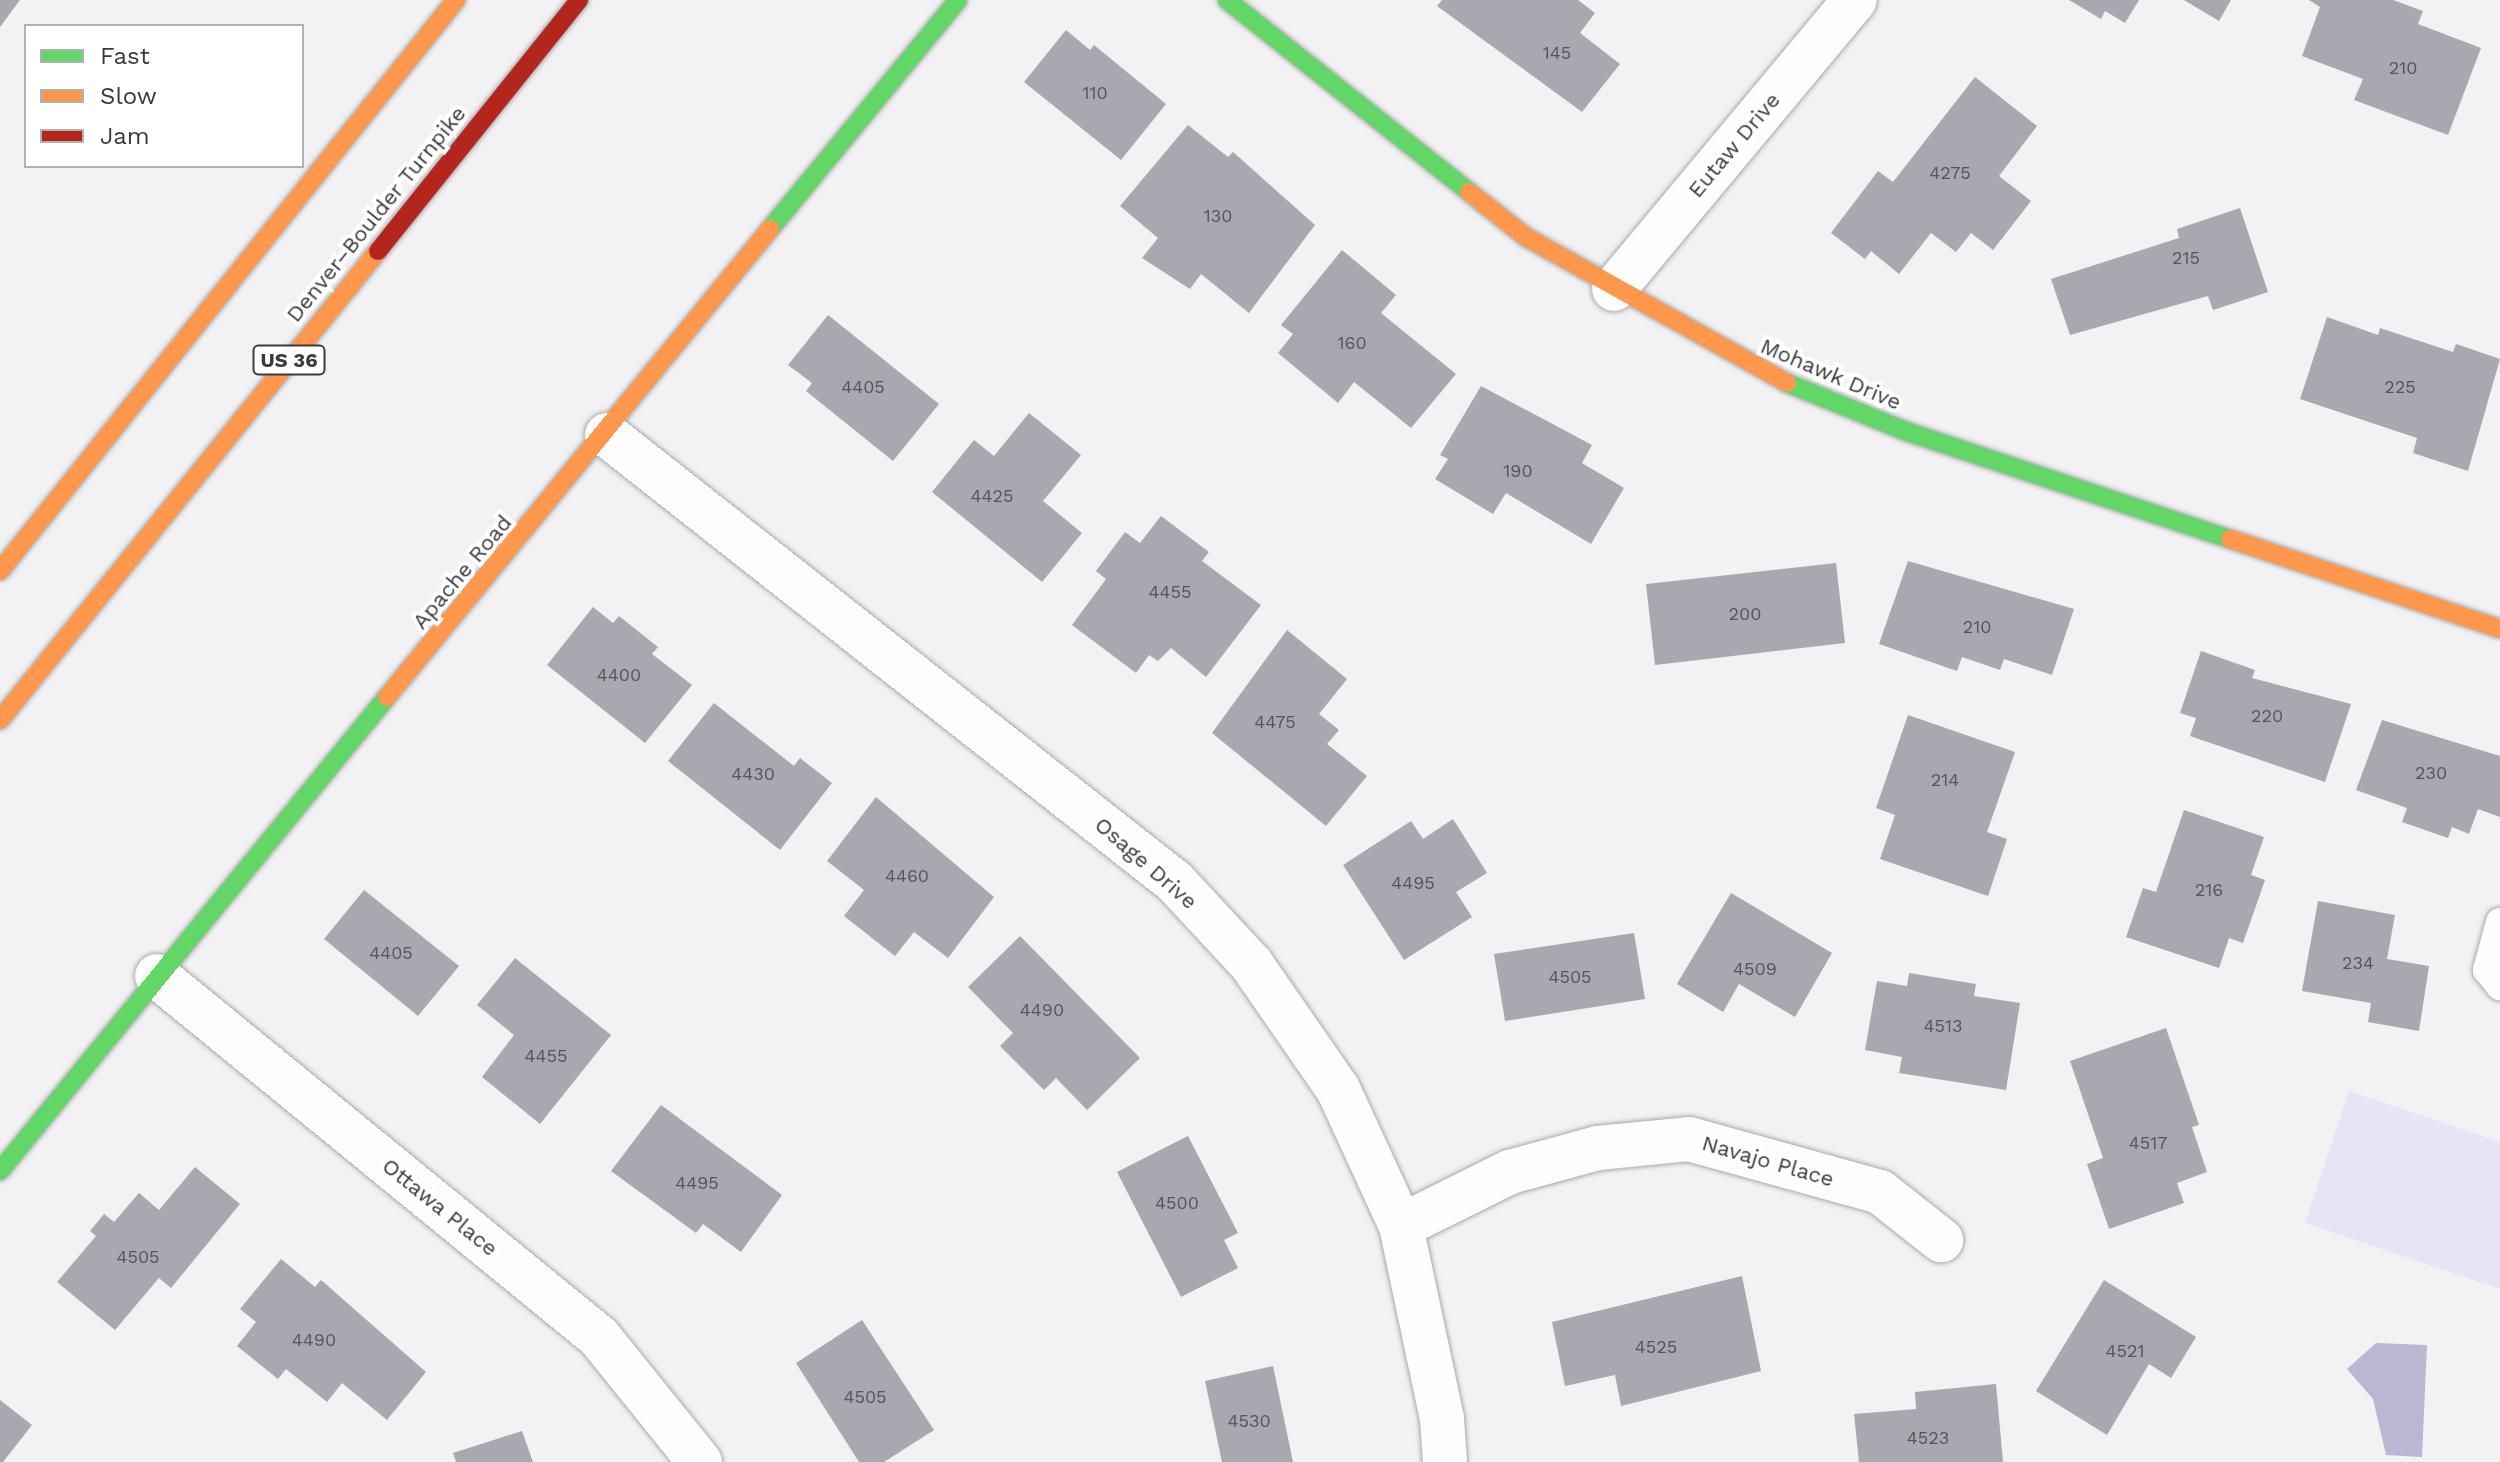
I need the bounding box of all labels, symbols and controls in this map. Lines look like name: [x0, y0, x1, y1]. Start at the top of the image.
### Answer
legend: [24, 24, 304, 168]
text: Fast: [100, 42, 150, 70]
house number: 145: [1543, 42, 1571, 64]
house number: 210: [2389, 57, 2417, 79]
text: Slow: [100, 82, 157, 110]
house number: 110: [1082, 82, 1108, 104]
street label: Eutaw Drive: [1682, 87, 1786, 203]
street label: Denver–Boulder Turnpike: [280, 100, 472, 328]
text: Jam: [100, 122, 150, 150]
house number: 4275: [1929, 162, 1971, 184]
house number: 130: [1204, 205, 1232, 227]
house number: 215: [2172, 247, 2200, 269]
house number: 160: [1337, 332, 1367, 354]
street label: Mohawk Drive: [1756, 332, 1906, 416]
road number: US 36: [251, 344, 327, 376]
house number: 4405: [841, 376, 885, 398]
house number: 225: [2384, 376, 2416, 398]
house number: 190: [1503, 460, 1533, 482]
house number: 4425: [971, 485, 1013, 507]
street label: Apache Road: [407, 510, 517, 634]
house number: 4455: [1149, 581, 1191, 603]
house number: 200: [1729, 603, 1761, 625]
house number: 210: [1963, 616, 1991, 638]
house number: 4400: [597, 664, 641, 686]
house number: 220: [2251, 705, 2283, 727]
house number: 4475: [1254, 711, 1296, 733]
house number: 230: [2415, 762, 2447, 784]
house number: 4430: [731, 763, 775, 785]
house number: 214: [1931, 769, 1959, 791]
street label: Osage Drive: [1089, 811, 1203, 915]
house number: 4460: [885, 865, 929, 887]
house number: 4495: [1391, 872, 1435, 894]
house number: 216: [2195, 879, 2223, 901]
house number: 4405: [369, 942, 413, 964]
house number: 234: [2342, 952, 2374, 974]
house number: 4509: [1733, 958, 1777, 980]
house number: 4505: [1548, 966, 1592, 988]
house number: 4490: [1020, 999, 1064, 1021]
house number: 4513: [1924, 1015, 1962, 1037]
house number: 4455: [525, 1045, 567, 1067]
street label: Navajo Place: [1699, 1130, 1837, 1192]
house number: 4517: [2129, 1132, 2167, 1154]
street label: Ottawa Place: [377, 1152, 503, 1262]
house number: 4495: [675, 1172, 719, 1194]
house number: 4500: [1155, 1192, 1199, 1214]
house number: 4505: [116, 1246, 160, 1268]
house number: 4490: [292, 1329, 336, 1351]
house number: 4525: [1635, 1336, 1677, 1358]
house number: 4521: [2106, 1340, 2144, 1362]
house number: 4505: [843, 1386, 887, 1408]
house number: 4530: [1227, 1410, 1271, 1432]
house number: 4523: [1907, 1427, 1949, 1449]

